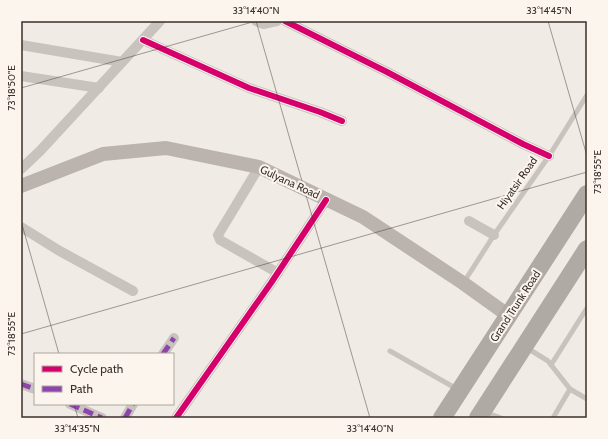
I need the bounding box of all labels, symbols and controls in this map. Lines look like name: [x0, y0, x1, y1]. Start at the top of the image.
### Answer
text: 33°14'40"N: [232, 4, 280, 17]
text: 33°14'45"N: [526, 4, 572, 17]
text: 73°18'50"E: [5, 65, 18, 111]
text: 73°18'55"E: [591, 150, 604, 194]
street label: Hiyatsir Road: [494, 154, 540, 212]
street label: Gulyana Road: [258, 162, 322, 202]
street label: Grand Trunk Road: [487, 268, 543, 344]
text: 73°18'55"E: [5, 312, 18, 356]
legend: [34, 353, 174, 405]
text: Cycle path: [70, 361, 123, 376]
text: Path: [70, 381, 93, 396]
text: 33°14'35"N: [54, 422, 100, 435]
text: 33°14'40"N: [346, 422, 394, 435]

